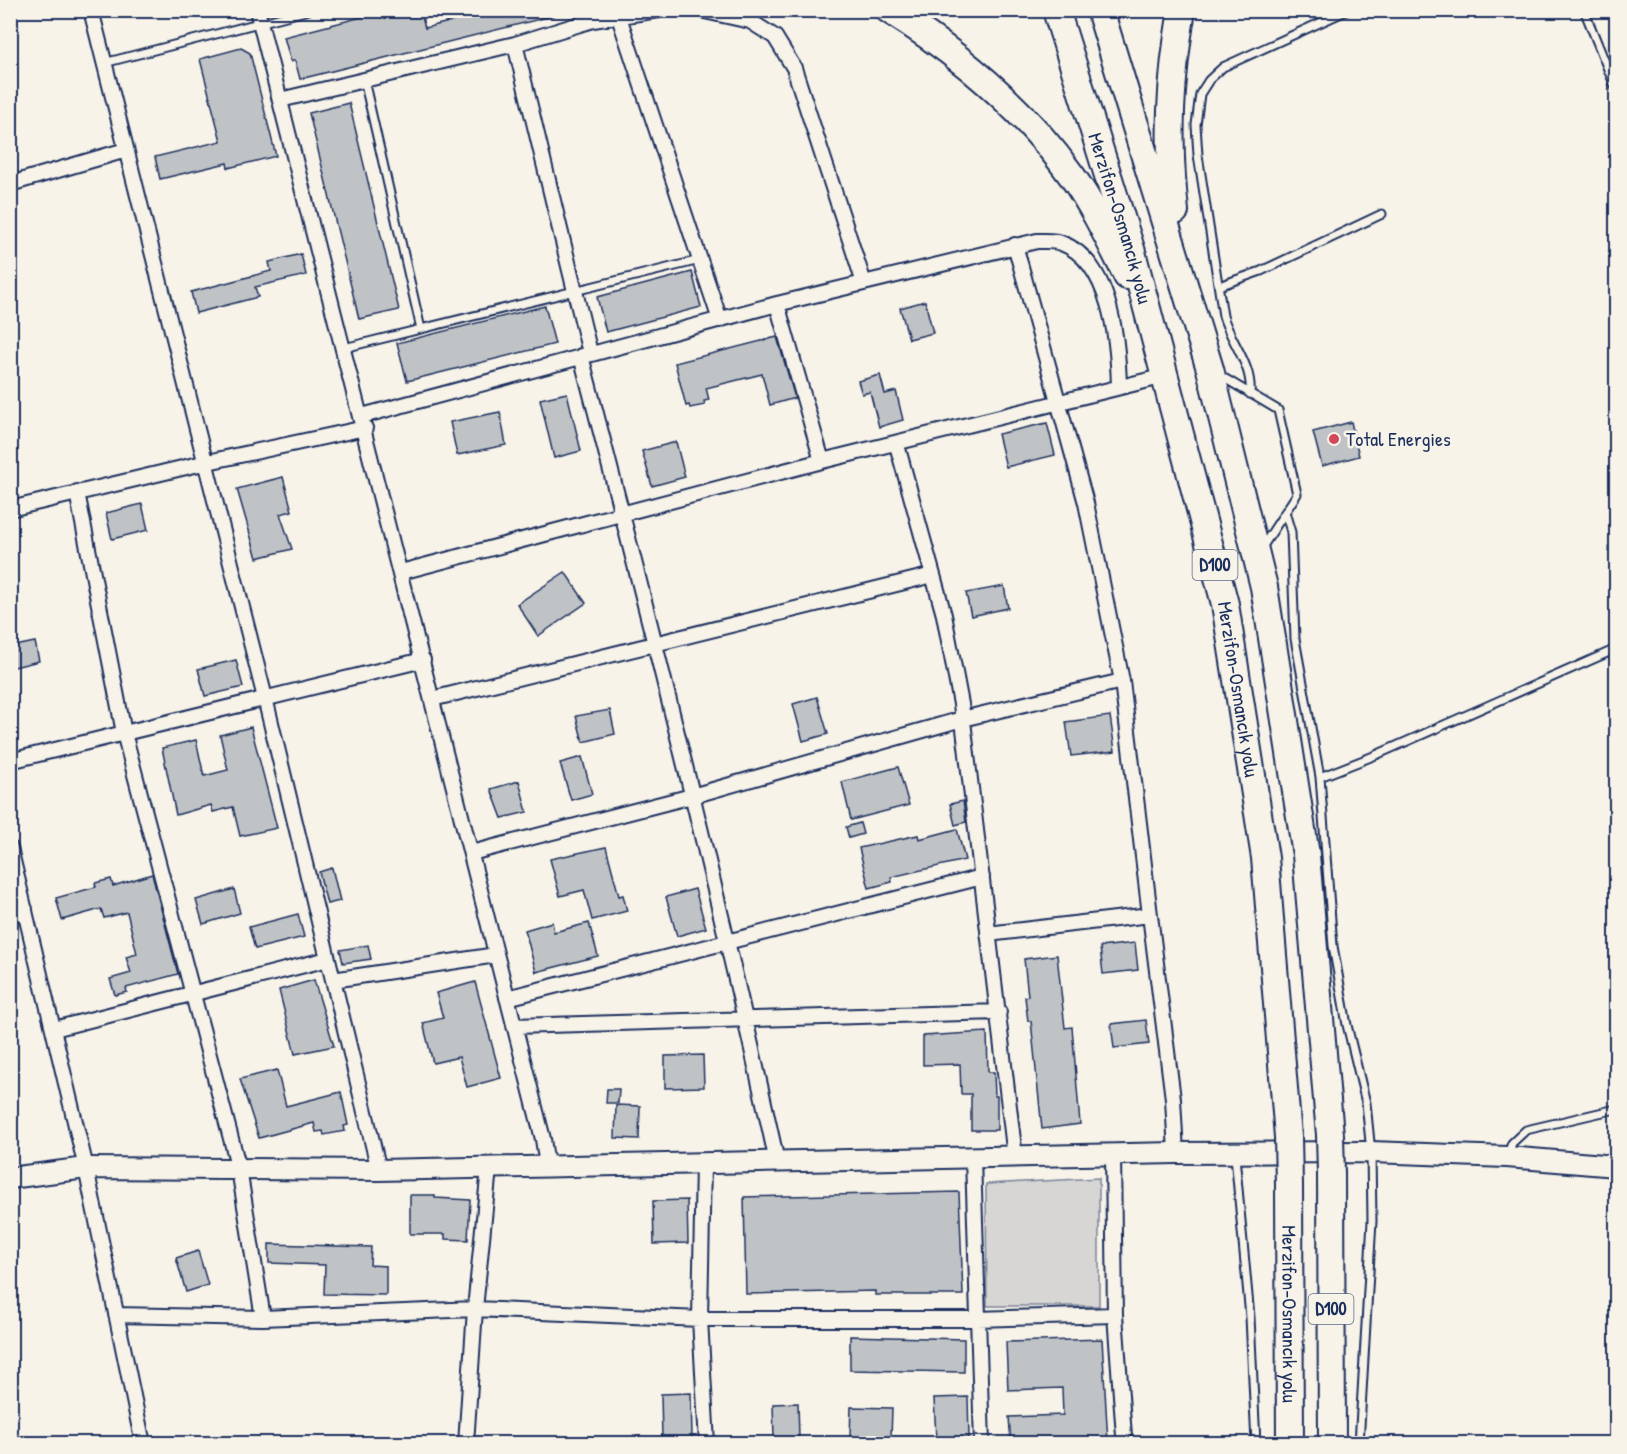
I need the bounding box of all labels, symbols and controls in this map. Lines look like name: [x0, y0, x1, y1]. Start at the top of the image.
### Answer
street label: Merzifon-Osmancık yolu: [1082, 129, 1159, 307]
place label: Total Energies: [1346, 425, 1451, 452]
marker: Total Energies: [1327, 432, 1341, 446]
road number: D100: [1192, 550, 1238, 580]
street label: Merzifon-Osmancık yolu: [1212, 599, 1266, 779]
street label: Merzifon-Osmancık yolu: [1276, 1225, 1304, 1403]
road number: D100: [1308, 1294, 1354, 1324]

